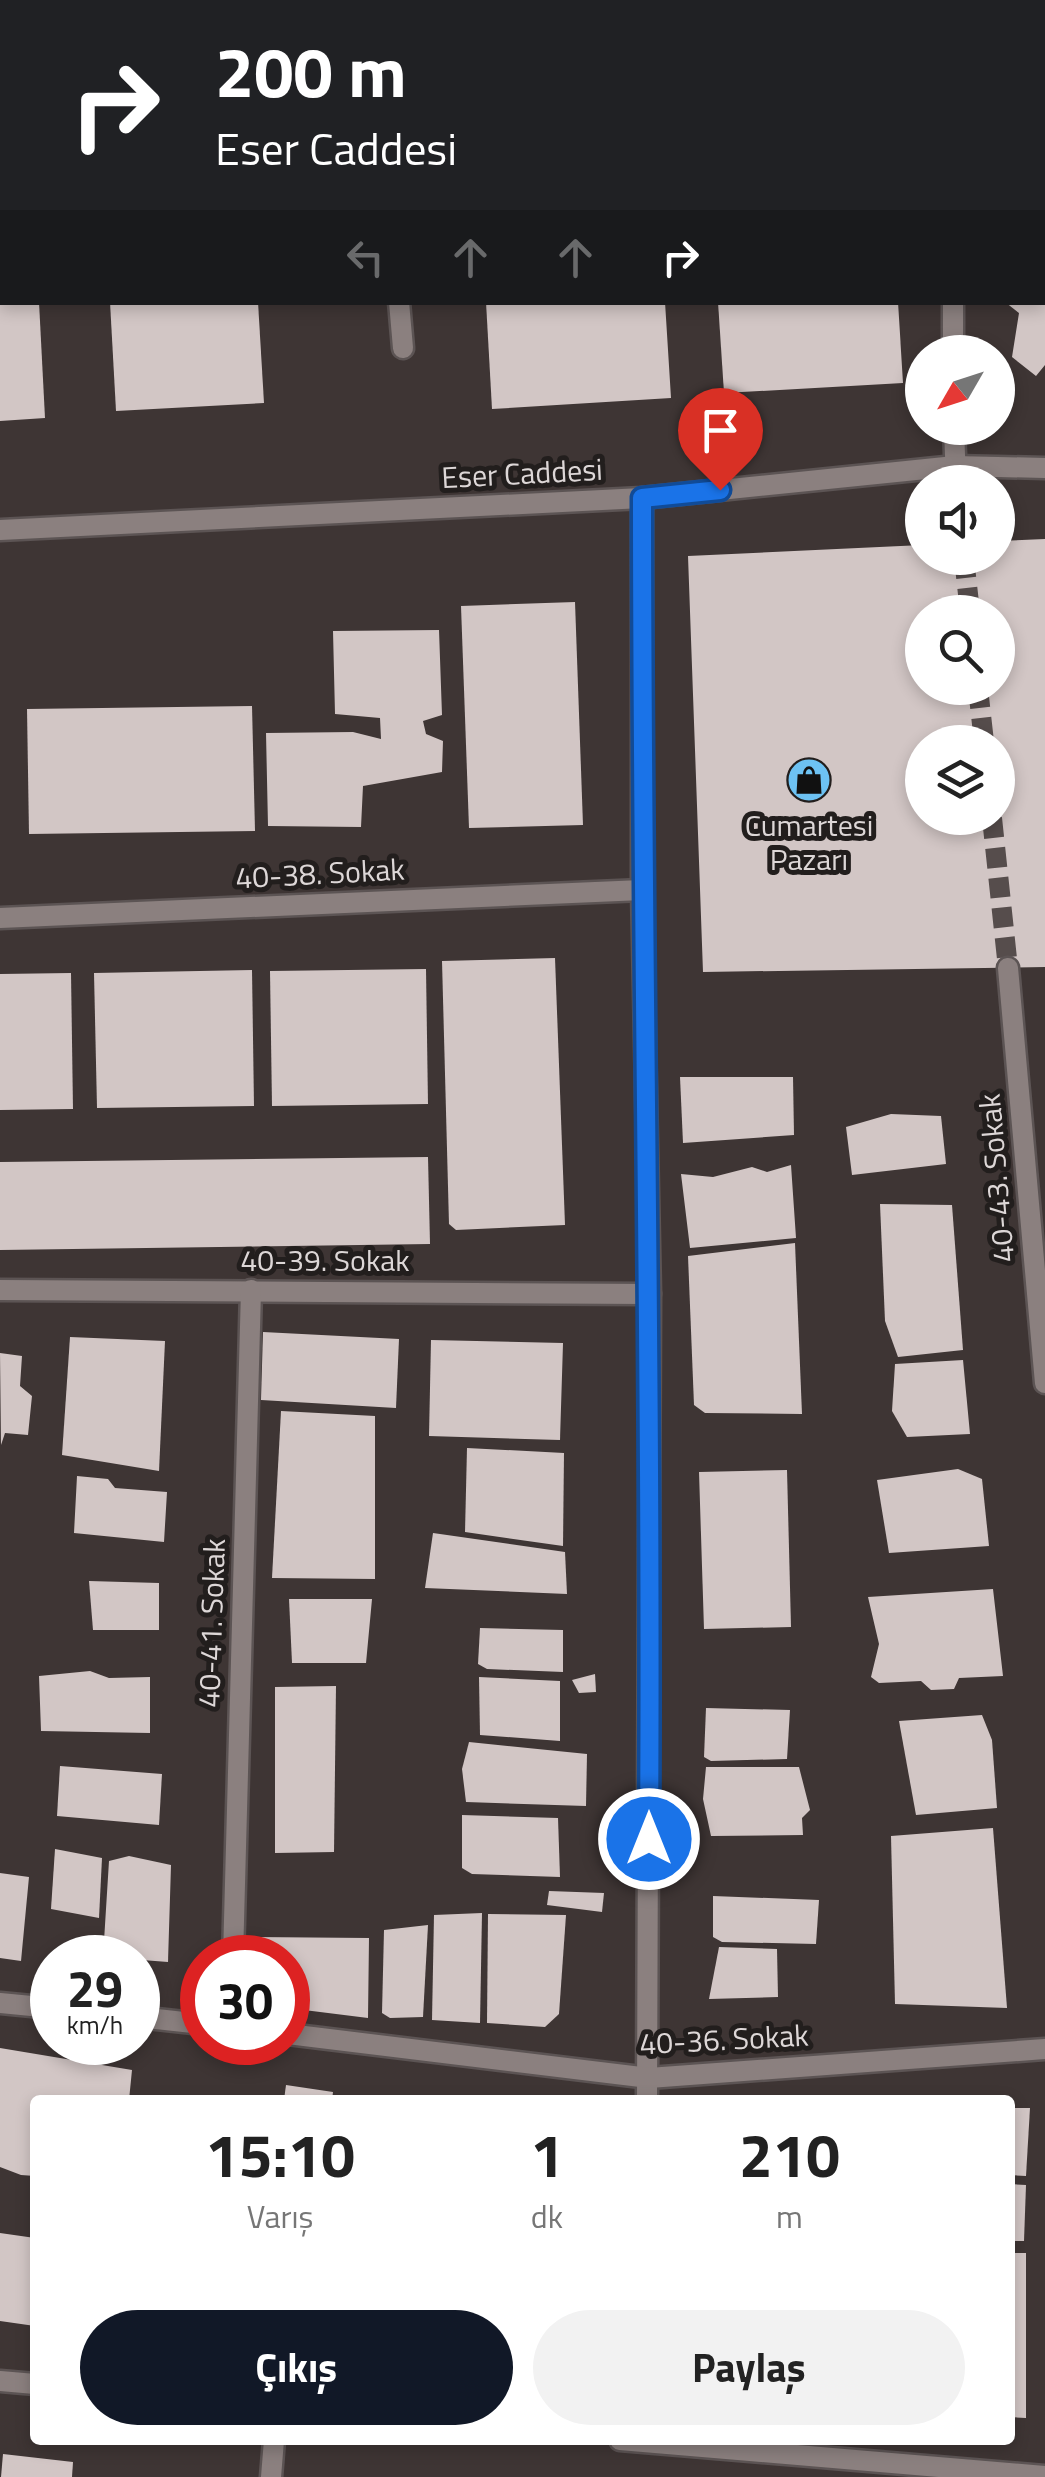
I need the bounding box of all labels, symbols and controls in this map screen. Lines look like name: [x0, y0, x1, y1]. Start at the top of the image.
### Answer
text: 200 m: [215, 18, 407, 124]
icon: right: [50, 40, 180, 170]
text: Eser Caddesi: [215, 114, 457, 182]
icon: left: [338, 230, 393, 285]
icon: ahead: [443, 230, 498, 285]
icon: ahead: [548, 230, 603, 285]
icon: right: [653, 230, 708, 285]
north arrow: [905, 335, 1015, 445]
map controls: [905, 335, 1015, 835]
pin: [678, 388, 763, 491]
icon: arrive: [693, 403, 748, 458]
street label: Eser Caddesi: [440, 446, 604, 500]
button: sound: [905, 465, 1015, 575]
button: search: [905, 595, 1015, 705]
button: layers: [905, 725, 1015, 835]
shop icon: Cumartesi Pazarı: [786, 757, 832, 803]
place label: Cumartesi Pazarı: [745, 802, 873, 882]
street label: 40-38. Sokak: [234, 846, 406, 900]
street label: 40-43. Sokak: [966, 1092, 1026, 1264]
street label: 40-39. Sokak: [240, 1237, 410, 1283]
street label: 40-41. Sokak: [185, 1538, 237, 1708]
position arrow: [597, 1787, 701, 1891]
speed limit sign: 30: [180, 1935, 310, 2065]
text: 29: [67, 1950, 123, 2026]
text: km/h: [67, 2006, 123, 2044]
street label: 40-36. Sokak: [638, 2012, 810, 2066]
text: 15:10: [205, 2109, 355, 2200]
text: 1: [530, 2109, 564, 2200]
text: 210: [739, 2109, 840, 2200]
text: Varış: [247, 2192, 313, 2240]
text: dk: [531, 2192, 563, 2240]
text: m: [776, 2192, 803, 2240]
button: Çıkış: [80, 2310, 513, 2425]
button: Paylaş: [533, 2310, 965, 2425]

